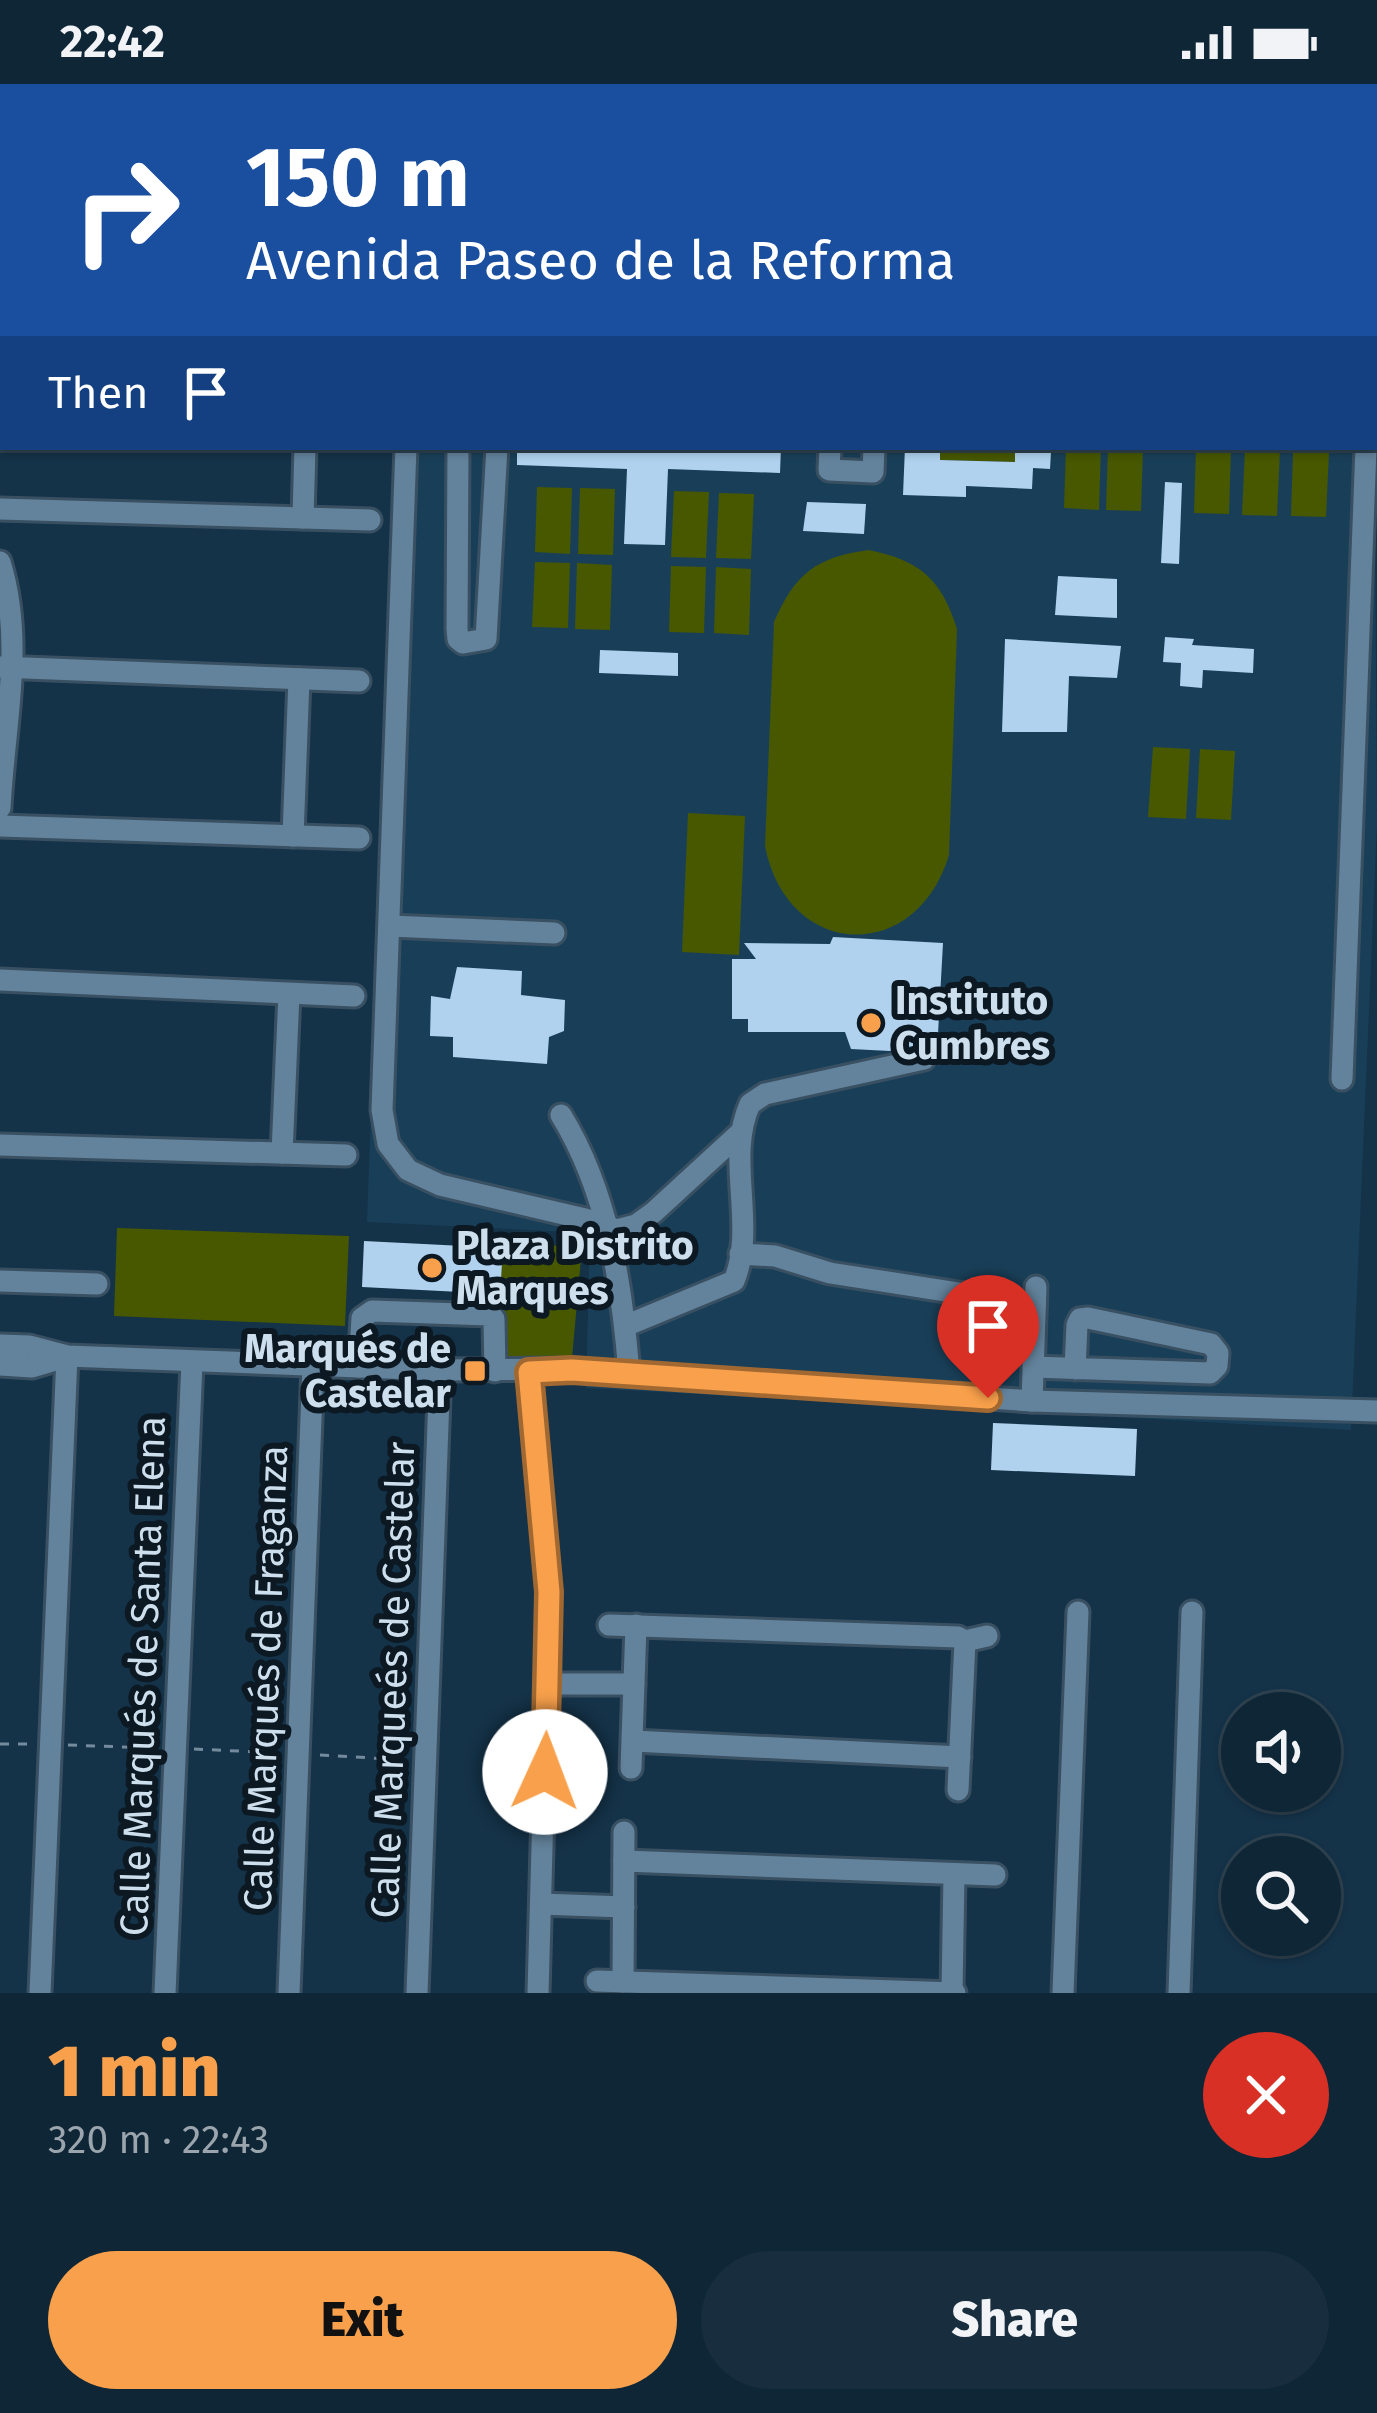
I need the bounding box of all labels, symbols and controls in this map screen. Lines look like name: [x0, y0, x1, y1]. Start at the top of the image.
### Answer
text: 22:42: [60, 15, 165, 69]
text: 150 m: [246, 127, 470, 228]
icon: right: [48, 132, 204, 288]
text: Avenida Paseo de la Reforma: [246, 229, 955, 293]
icon: arrive: [173, 360, 239, 426]
text: Then: [48, 366, 149, 420]
place label: Instituto Cumbres: [895, 978, 1050, 1069]
marker: Instituto Cumbres: [858, 1010, 884, 1036]
place label: Plaza Distrito Marques: [456, 1223, 694, 1314]
marker: Plaza Distrito Marques: [419, 1255, 445, 1281]
pin: [937, 1275, 1039, 1398]
icon: arrive: [955, 1293, 1021, 1359]
place label: Marqués de Castelar: [244, 1326, 451, 1417]
marker: Marqués de Castelar: [462, 1358, 488, 1384]
street label: Calle Marqués de Santa Elena: [111, 1415, 175, 1937]
street label: Calle Marqueés de Castelar: [362, 1441, 424, 1919]
street label: Calle Marqués de Fraganza: [235, 1444, 297, 1912]
map controls: [1221, 1692, 1341, 1956]
button: sound: [1221, 1692, 1341, 1812]
position arrow: [482, 1709, 608, 1835]
button: search: [1221, 1836, 1341, 1956]
text: 1 min: [48, 2029, 221, 2115]
button: close: [1203, 2032, 1329, 2158]
text: 320 m · 22:43: [48, 2117, 269, 2163]
button: Exit: [48, 2251, 677, 2389]
button: Share: [701, 2251, 1329, 2389]

